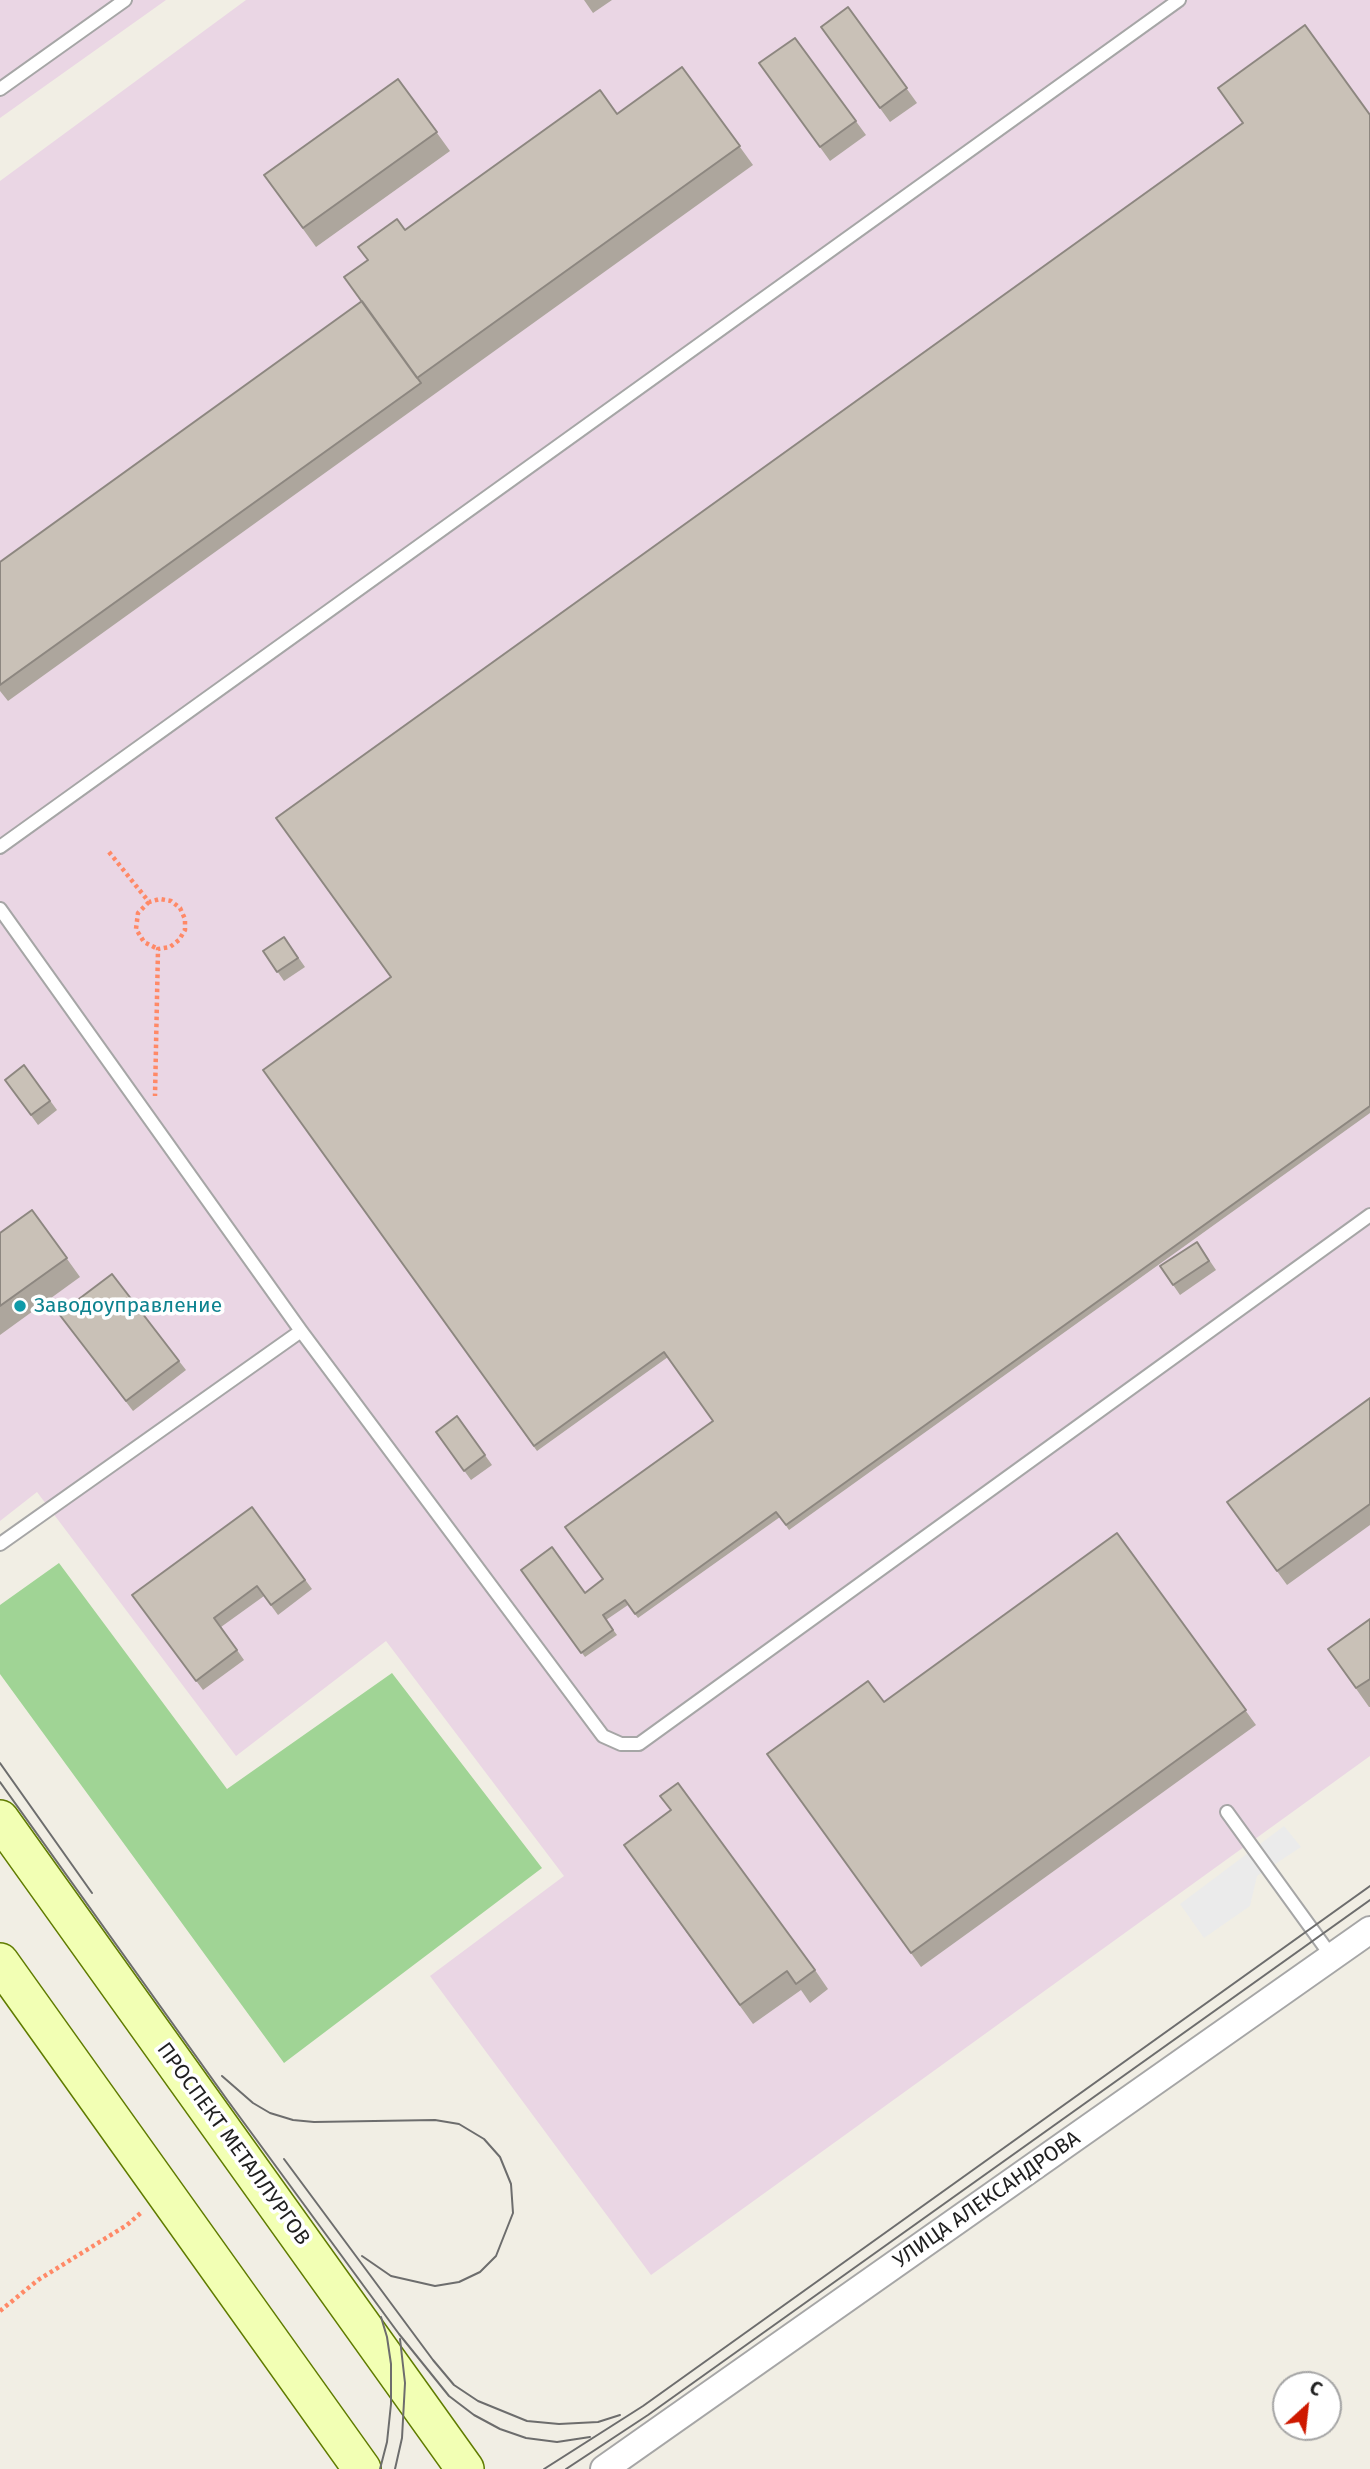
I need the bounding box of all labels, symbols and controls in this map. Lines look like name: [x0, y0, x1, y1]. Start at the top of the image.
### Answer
place label: Заводоуправление: [34, 1293, 222, 1319]
marker: Заводоуправление: [12, 1298, 28, 1314]
street label: ПРОСПЕКТ МЕТАЛЛУРГОВ: [151, 2038, 315, 2250]
street label: УЛИЦА АЛЕКСАНДРОВА: [889, 2126, 1085, 2274]
north arrow: [1272, 2371, 1342, 2441]
text: С: [1306, 2376, 1326, 2401]

